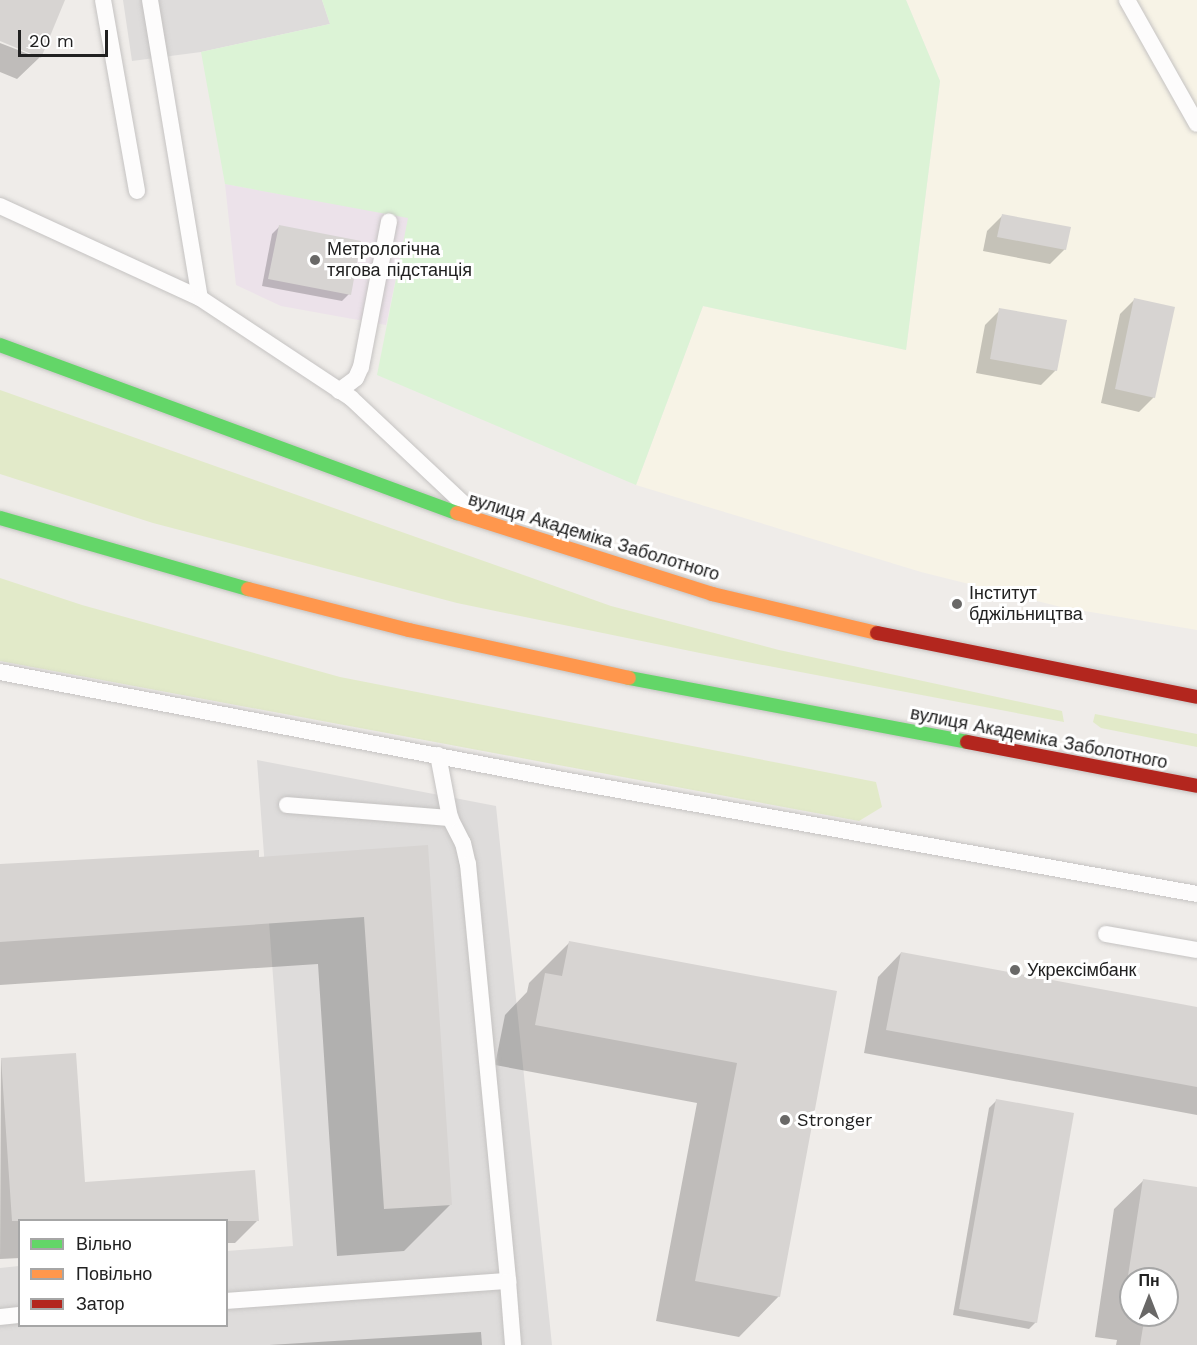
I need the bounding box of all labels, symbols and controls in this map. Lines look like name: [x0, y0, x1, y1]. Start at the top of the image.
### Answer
scale bar: [21, 18, 111, 56]
text: 20 m: [29, 30, 74, 51]
place label: Метрологічна тягова підстанція: [327, 239, 472, 282]
marker: Метрологічна тягова підстанція: [308, 253, 322, 267]
street label: вулиця Академіка Заболотного: [466, 488, 722, 586]
place label: Інститут бджільництва: [969, 583, 1083, 626]
marker: Інститут бджільництва: [950, 597, 964, 611]
street label: вулиця Академіка Заболотного: [909, 702, 1169, 774]
place label: Укрексімбанк: [1027, 959, 1136, 981]
marker: Укрексімбанк: [1008, 963, 1022, 977]
place label: Stronger: [797, 1109, 872, 1131]
marker: Stronger: [778, 1113, 792, 1127]
legend: [18, 1219, 228, 1327]
text: Вільно: [76, 1233, 132, 1254]
text: Повільно: [76, 1263, 152, 1284]
north arrow: [1119, 1267, 1179, 1327]
text: Пн: [1138, 1271, 1160, 1290]
text: Затор: [76, 1293, 125, 1314]

